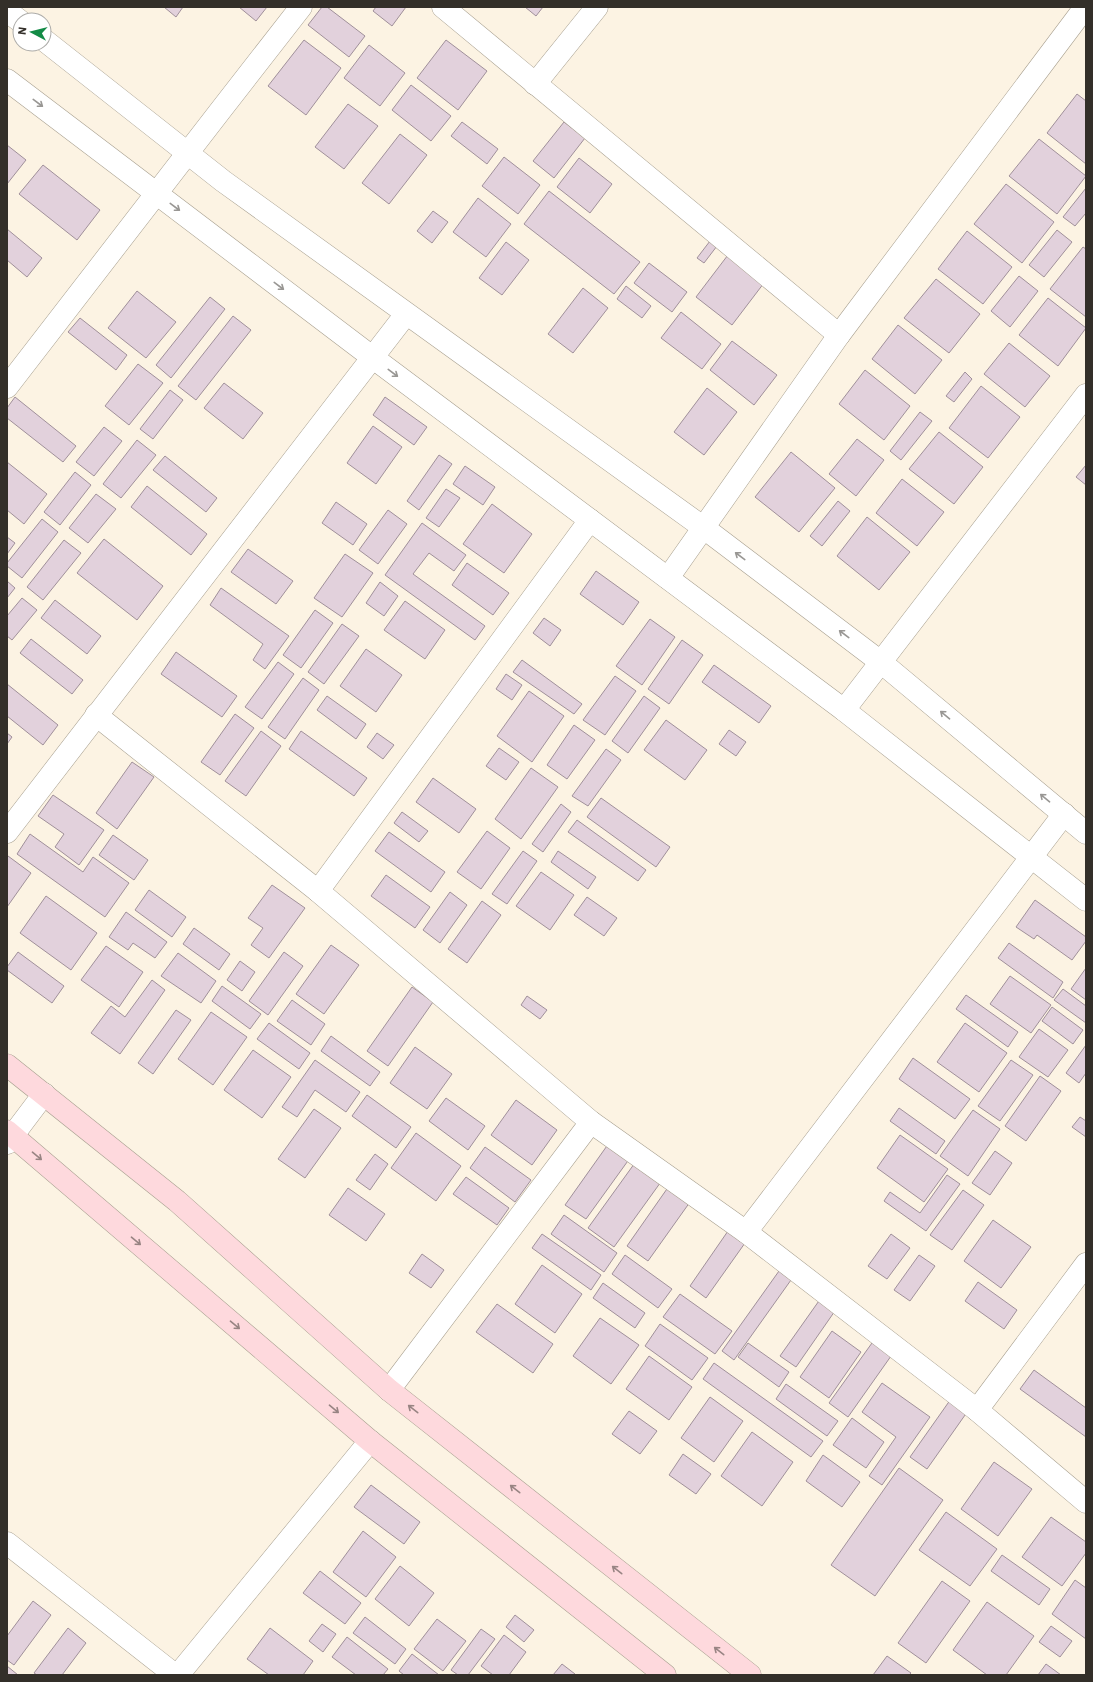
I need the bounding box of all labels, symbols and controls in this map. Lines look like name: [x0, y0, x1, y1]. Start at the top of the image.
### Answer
north arrow: [12, 12, 52, 52]
text: N: [15, 26, 30, 36]
one-way arrow: [33, 99, 44, 107]
one-way arrow: [170, 203, 181, 211]
one-way arrow: [273, 282, 284, 290]
one-way arrow: [388, 369, 399, 377]
one-way arrow: [735, 551, 746, 560]
one-way arrow: [839, 630, 850, 638]
one-way arrow: [940, 711, 951, 720]
one-way arrow: [1040, 794, 1051, 803]
one-way arrow: [31, 1152, 42, 1161]
one-way arrow: [130, 1236, 141, 1245]
one-way arrow: [229, 1320, 239, 1329]
one-way arrow: [408, 1404, 419, 1413]
one-way arrow: [328, 1405, 339, 1414]
one-way arrow: [510, 1485, 521, 1494]
one-way arrow: [612, 1566, 623, 1574]
one-way arrow: [714, 1646, 724, 1655]

